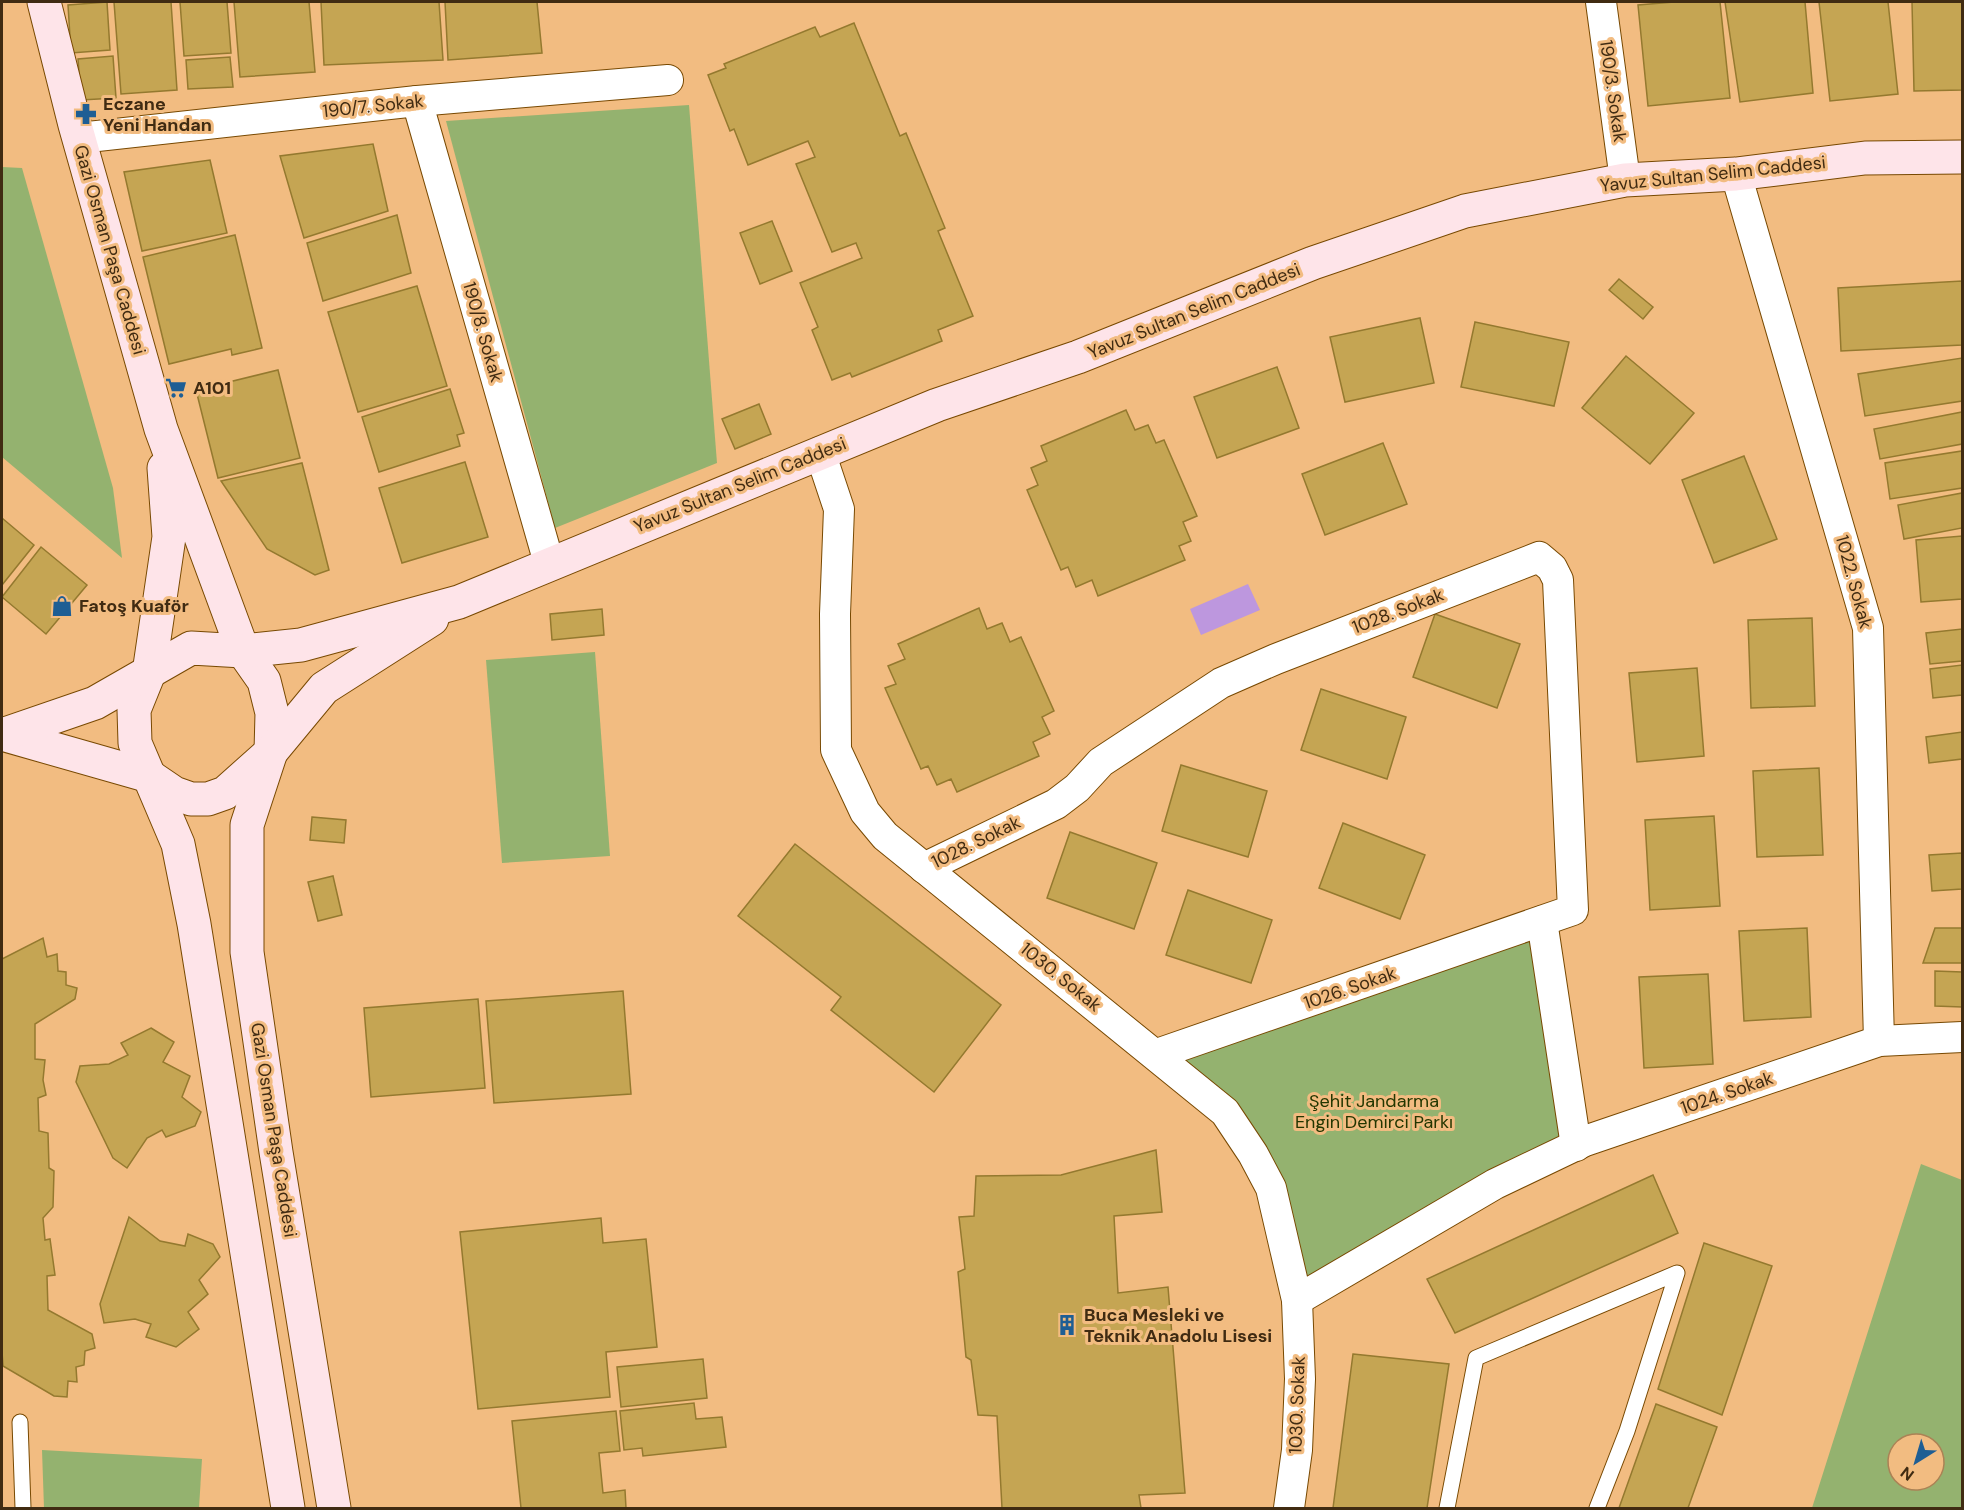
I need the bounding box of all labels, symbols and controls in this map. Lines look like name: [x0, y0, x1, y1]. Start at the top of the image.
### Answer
street label: 190/3. Sokak: [1594, 38, 1632, 144]
street label: 190/7. Sokak: [321, 89, 425, 123]
place label: Eczane Yeni Handan: [103, 92, 212, 137]
pharmacy icon: Eczane Yeni Handan: [74, 102, 98, 126]
street label: Gazi Osman Paşa Caddesi: [69, 142, 151, 358]
street label: Yavuz Sultan Selim Caddesi: [1599, 150, 1827, 198]
street label: Yavuz Sultan Selim Caddesi: [1084, 257, 1304, 365]
street label: 190/8. Sokak: [457, 279, 509, 385]
supermarket icon: A101: [164, 376, 188, 400]
place label: A101: [193, 376, 231, 400]
street label: Yavuz Sultan Selim Caddesi: [630, 431, 850, 539]
street label: 1022. Sokak: [1830, 533, 1878, 631]
street label: 1028. Sokak: [1349, 583, 1447, 639]
shop icon: Fatoş Kuaför: [50, 594, 74, 618]
place label: Fatoş Kuaför: [79, 594, 189, 618]
street label: 1028. Sokak: [928, 810, 1024, 874]
street label: 1030. Sokak: [1016, 937, 1106, 1017]
street label: 1026. Sokak: [1301, 961, 1399, 1015]
street label: Gazi Osman Paşa Caddesi: [245, 1021, 303, 1239]
street label: 1024. Sokak: [1678, 1066, 1776, 1120]
park label: Şehit Jandarma Engin Demirci Parkı: [1295, 1089, 1453, 1134]
place label: Buca Mesleki ve Teknik Anadolu Lisesi: [1084, 1303, 1272, 1348]
building icon: Buca Mesleki ve Teknik Anadolu Lisesi: [1055, 1313, 1079, 1337]
street label: 1030. Sokak: [1283, 1356, 1311, 1454]
north arrow: [1886, 1432, 1946, 1492]
text: N: [1896, 1462, 1918, 1485]

